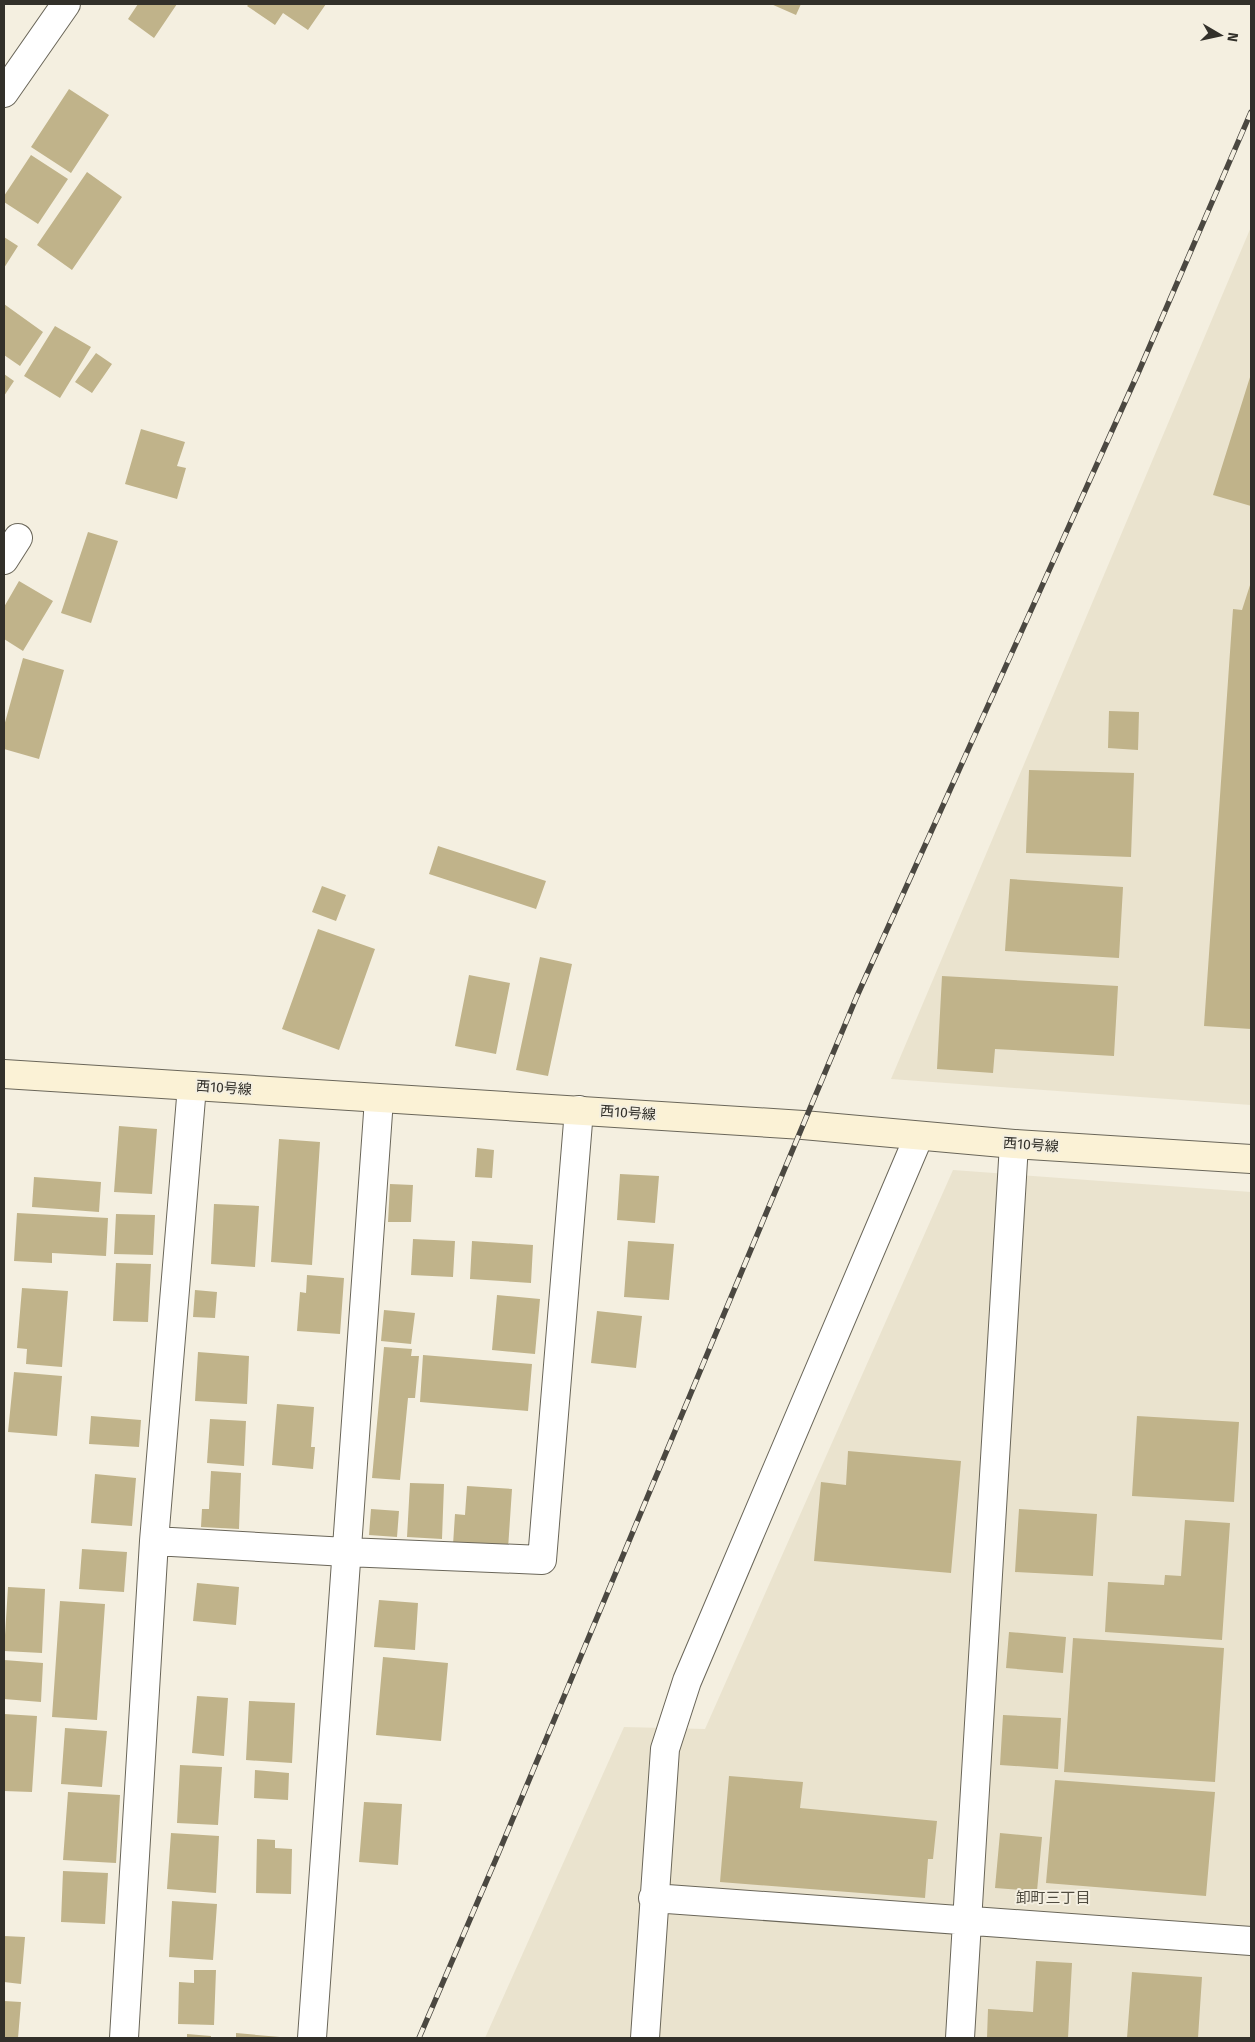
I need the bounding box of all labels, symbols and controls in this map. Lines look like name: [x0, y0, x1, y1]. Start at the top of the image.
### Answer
north arrow: [1195, 10, 1245, 60]
text: N: [1223, 31, 1241, 43]
street label: 西10号線: [196, 1078, 252, 1098]
street label: 西10号線: [600, 1103, 656, 1123]
street label: 西10号線: [1003, 1135, 1059, 1155]
district label: 卸町三丁目: [1015, 1889, 1091, 1907]

